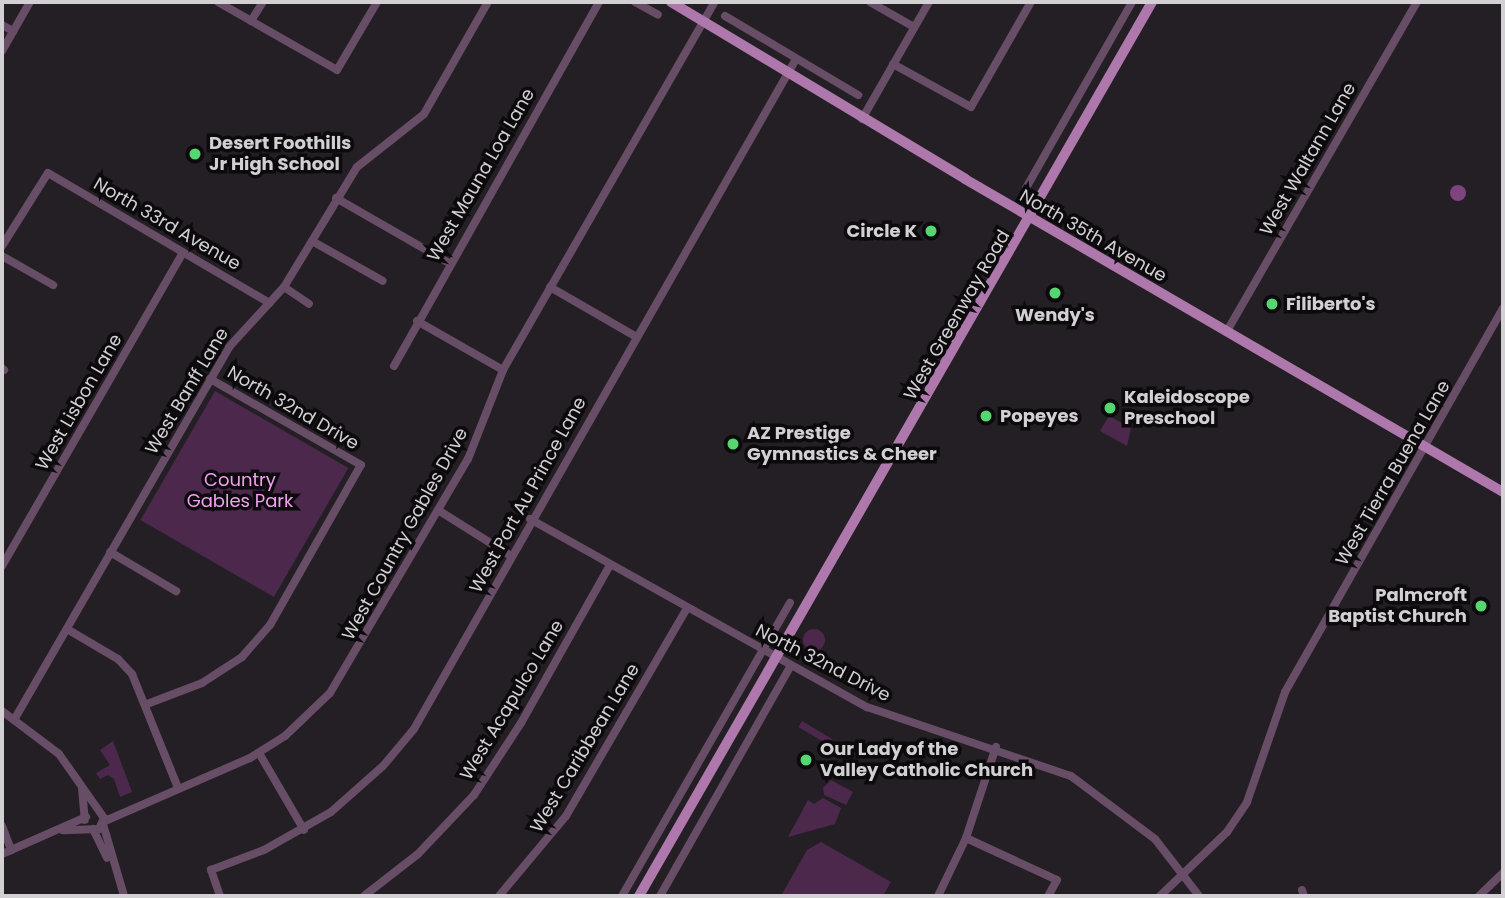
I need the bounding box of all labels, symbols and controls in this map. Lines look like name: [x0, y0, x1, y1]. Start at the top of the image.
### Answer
street label: West Waltann Lane: [1255, 79, 1361, 239]
street label: West Mauna Loa Lane: [423, 85, 539, 265]
place label: Desert Foothills Jr High School: [209, 133, 351, 176]
marker: Desert Foothills Jr High School: [187, 146, 203, 162]
street label: North 33rd Avenue: [90, 173, 244, 275]
street label: North 35th Avenue: [1016, 185, 1170, 287]
place label: Circle K: [847, 220, 917, 242]
marker: Circle K: [923, 223, 939, 239]
street label: West Greenway Road: [899, 226, 1015, 404]
marker: Wendy's: [1047, 285, 1063, 301]
place label: Filiberto's: [1286, 293, 1376, 315]
marker: Filiberto's: [1264, 296, 1280, 312]
place label: Wendy's: [1015, 304, 1095, 326]
street label: West Banff Lane: [141, 324, 233, 458]
street label: West Lisbon Lane: [31, 330, 127, 474]
street label: North 32nd Drive: [223, 362, 363, 454]
street label: West Tierra Buena Lane: [1331, 377, 1455, 569]
place label: Kaleidoscope Preschool: [1124, 387, 1250, 430]
street label: West Port Au Prince Lane: [465, 393, 591, 597]
marker: Kaleidoscope Preschool: [1102, 400, 1118, 416]
place label: Popeyes: [1000, 405, 1079, 427]
marker: Popeyes: [978, 408, 994, 424]
place label: AZ Prestige Gymnastics & Cheer: [747, 423, 937, 466]
street label: West Country Gables Drive: [338, 424, 472, 644]
marker: AZ Prestige Gymnastics & Cheer: [725, 436, 741, 452]
park label: Country Gables Park: [187, 470, 293, 512]
place label: Palmcroft Baptist Church: [1328, 585, 1467, 628]
marker: Palmcroft Baptist Church: [1473, 598, 1489, 614]
street label: West Acapulco Lane: [456, 616, 568, 784]
street label: North 32nd Drive: [752, 620, 894, 706]
street label: West Caribbean Lane: [526, 660, 644, 836]
place label: Our Lady of the Valley Catholic Church: [820, 739, 1033, 782]
marker: Our Lady of the Valley Catholic Church: [798, 752, 814, 768]

